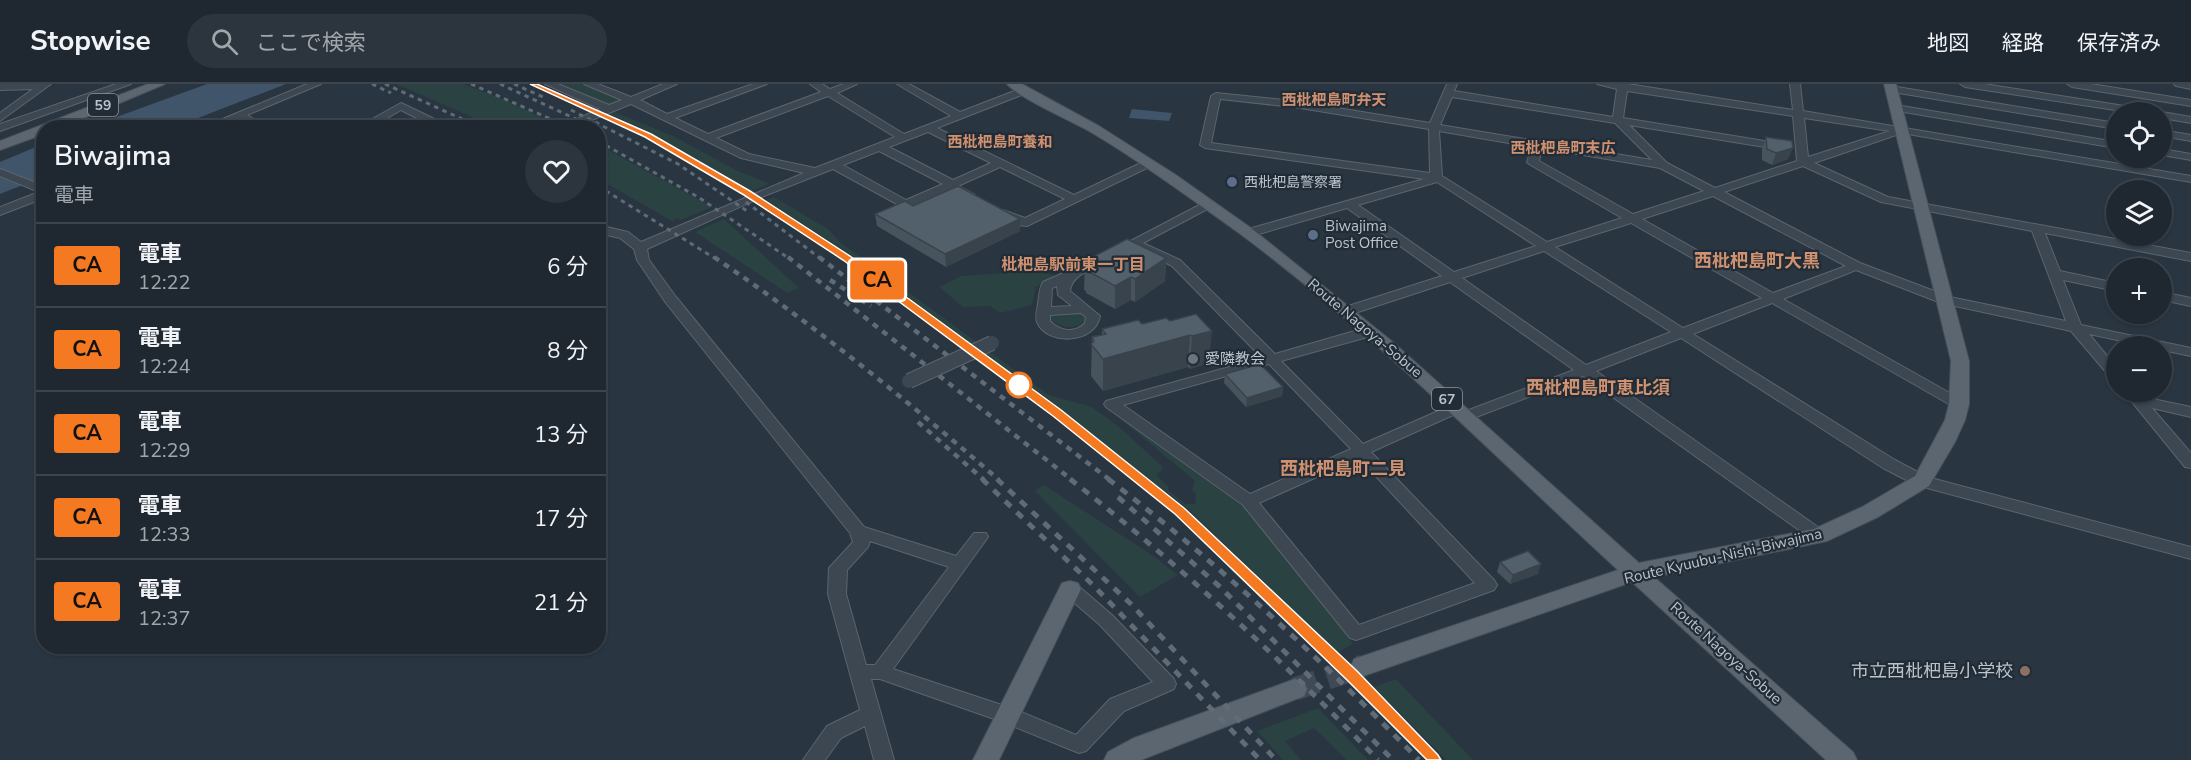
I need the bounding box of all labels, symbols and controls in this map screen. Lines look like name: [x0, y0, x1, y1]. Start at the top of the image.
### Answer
search box: [187, 14, 607, 68]
text: Stopwise: [30, 22, 151, 60]
icon: search: [208, 25, 241, 58]
text: ここで検索: [256, 28, 366, 58]
text: 地図: [1927, 29, 1969, 57]
text: 経路: [2002, 29, 2044, 57]
text: 保存済み: [2077, 29, 2161, 57]
district label: 西枇杷島町弁天: [1281, 90, 1387, 110]
road number: 59: [88, 94, 118, 116]
map controls: [2106, 102, 2172, 402]
button: locate: [2106, 102, 2172, 168]
district label: 西枇杷島町養和: [947, 132, 1053, 152]
text: Biwajima: [54, 137, 171, 175]
district label: 西枇杷島町末広: [1510, 138, 1616, 158]
button: heart: [525, 140, 588, 203]
place label: 西枇杷島警察署: [1244, 173, 1342, 192]
marker: 西枇杷島警察署: [1225, 175, 1239, 189]
button: layers: [2106, 180, 2172, 246]
text: 電車: [54, 182, 94, 209]
place label: Biwajima Post Office: [1325, 216, 1398, 253]
marker: Biwajima Post Office: [1306, 228, 1320, 242]
text: 電車: [138, 239, 182, 269]
district label: 西枇杷島町大黒: [1694, 249, 1820, 273]
text: CA: [72, 251, 102, 279]
text: 6 分: [547, 252, 588, 282]
district label: 枇杷島駅前東一丁目: [1001, 254, 1145, 276]
button: +: [2106, 258, 2172, 324]
line badge: CA: [850, 260, 904, 300]
text: CA: [862, 266, 892, 294]
text: 12:22: [138, 269, 191, 296]
street label: Route Nagoya-Sobue: [1303, 274, 1427, 382]
text: 電車: [138, 323, 182, 353]
text: CA: [72, 335, 102, 363]
text: 8 分: [547, 336, 588, 366]
button: −: [2106, 336, 2172, 402]
place label: 愛隣教会: [1205, 349, 1265, 369]
marker: 愛隣教会: [1186, 352, 1200, 366]
text: 12:24: [138, 353, 191, 380]
unlabelled marker: [1006, 372, 1032, 398]
district label: 西枇杷島町恵比須: [1526, 376, 1670, 400]
road number: 67: [1432, 388, 1462, 410]
text: 電車: [138, 407, 182, 437]
text: CA: [72, 419, 102, 447]
text: 13 分: [534, 420, 588, 450]
text: 12:29: [138, 437, 191, 464]
district label: 西枇杷島町二見: [1280, 457, 1406, 481]
text: 電車: [138, 491, 182, 521]
text: CA: [72, 503, 102, 531]
text: 17 分: [534, 504, 588, 534]
text: 12:33: [138, 521, 191, 548]
street label: Route Kyuubu-Nishi-Biwajima: [1622, 523, 1824, 589]
text: 電車: [138, 575, 182, 605]
text: CA: [72, 587, 102, 615]
text: 21 分: [534, 588, 588, 618]
street label: Route Nagoya-Sobue: [1666, 597, 1786, 709]
text: 12:37: [138, 605, 191, 632]
place label: 市立西枇杷島小学校: [1851, 659, 2013, 683]
marker: 市立西枇杷島小学校: [2018, 664, 2032, 678]

